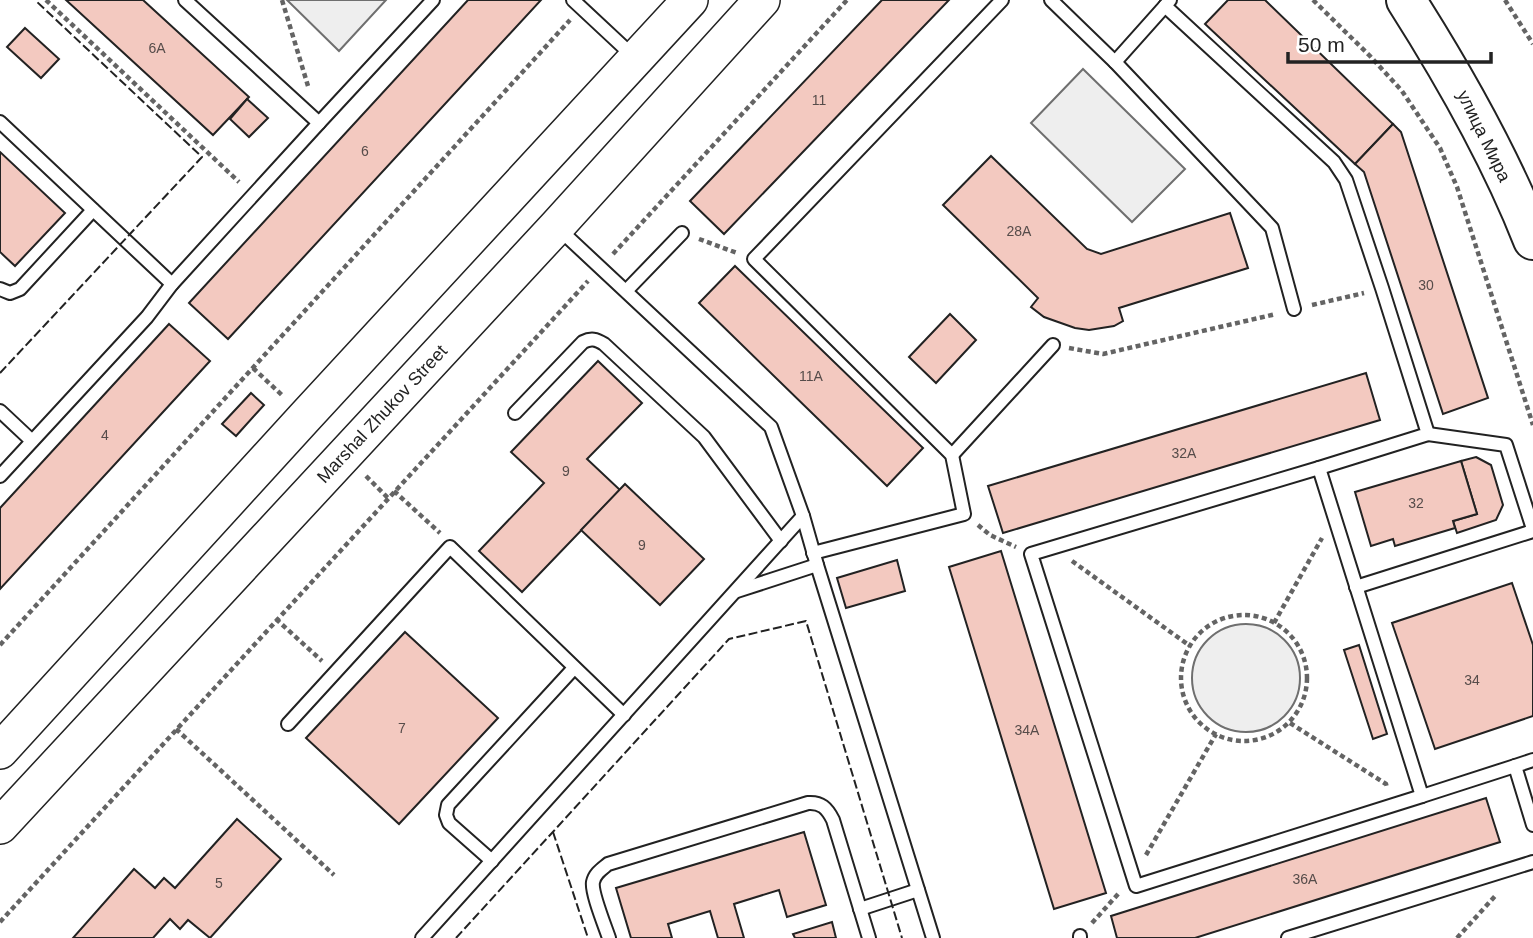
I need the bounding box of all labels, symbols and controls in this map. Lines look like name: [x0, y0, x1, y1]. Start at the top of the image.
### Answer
scale bar: [1288, 21, 1491, 65]
text: 50 m: [1298, 33, 1345, 56]
house number: 6А: [148, 40, 166, 56]
street label: улица Мира: [1453, 87, 1515, 186]
house number: 11: [812, 92, 826, 108]
house number: 6: [361, 143, 369, 159]
house number: 28А: [1007, 223, 1032, 239]
house number: 30: [1418, 277, 1434, 293]
street label: Marshal Zhukov Street: [313, 341, 451, 487]
house number: 11А: [799, 368, 824, 384]
house number: 4: [101, 427, 109, 443]
house number: 32А: [1172, 445, 1197, 461]
house number: 9: [562, 463, 570, 479]
house number: 32: [1408, 495, 1424, 511]
house number: 9: [638, 537, 646, 553]
house number: 34: [1464, 672, 1480, 688]
house number: 7: [398, 720, 406, 736]
house number: 34А: [1015, 722, 1040, 738]
house number: 36А: [1293, 871, 1318, 887]
house number: 5: [215, 875, 223, 891]

